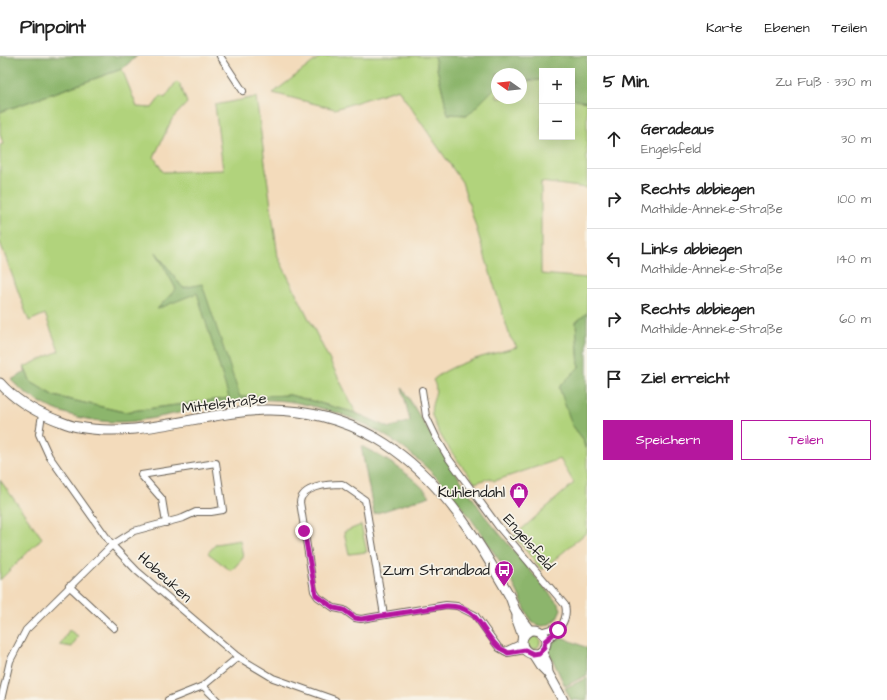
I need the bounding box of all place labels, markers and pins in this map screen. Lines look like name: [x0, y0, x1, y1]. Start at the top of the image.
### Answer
shop icon: Kuhlendahl: [508, 481, 530, 509]
place label: Kuhlendahl: [438, 482, 505, 503]
bus stop icon: Zum Strandbad: [493, 559, 515, 587]
place label: Zum Strandbad: [382, 560, 490, 581]

